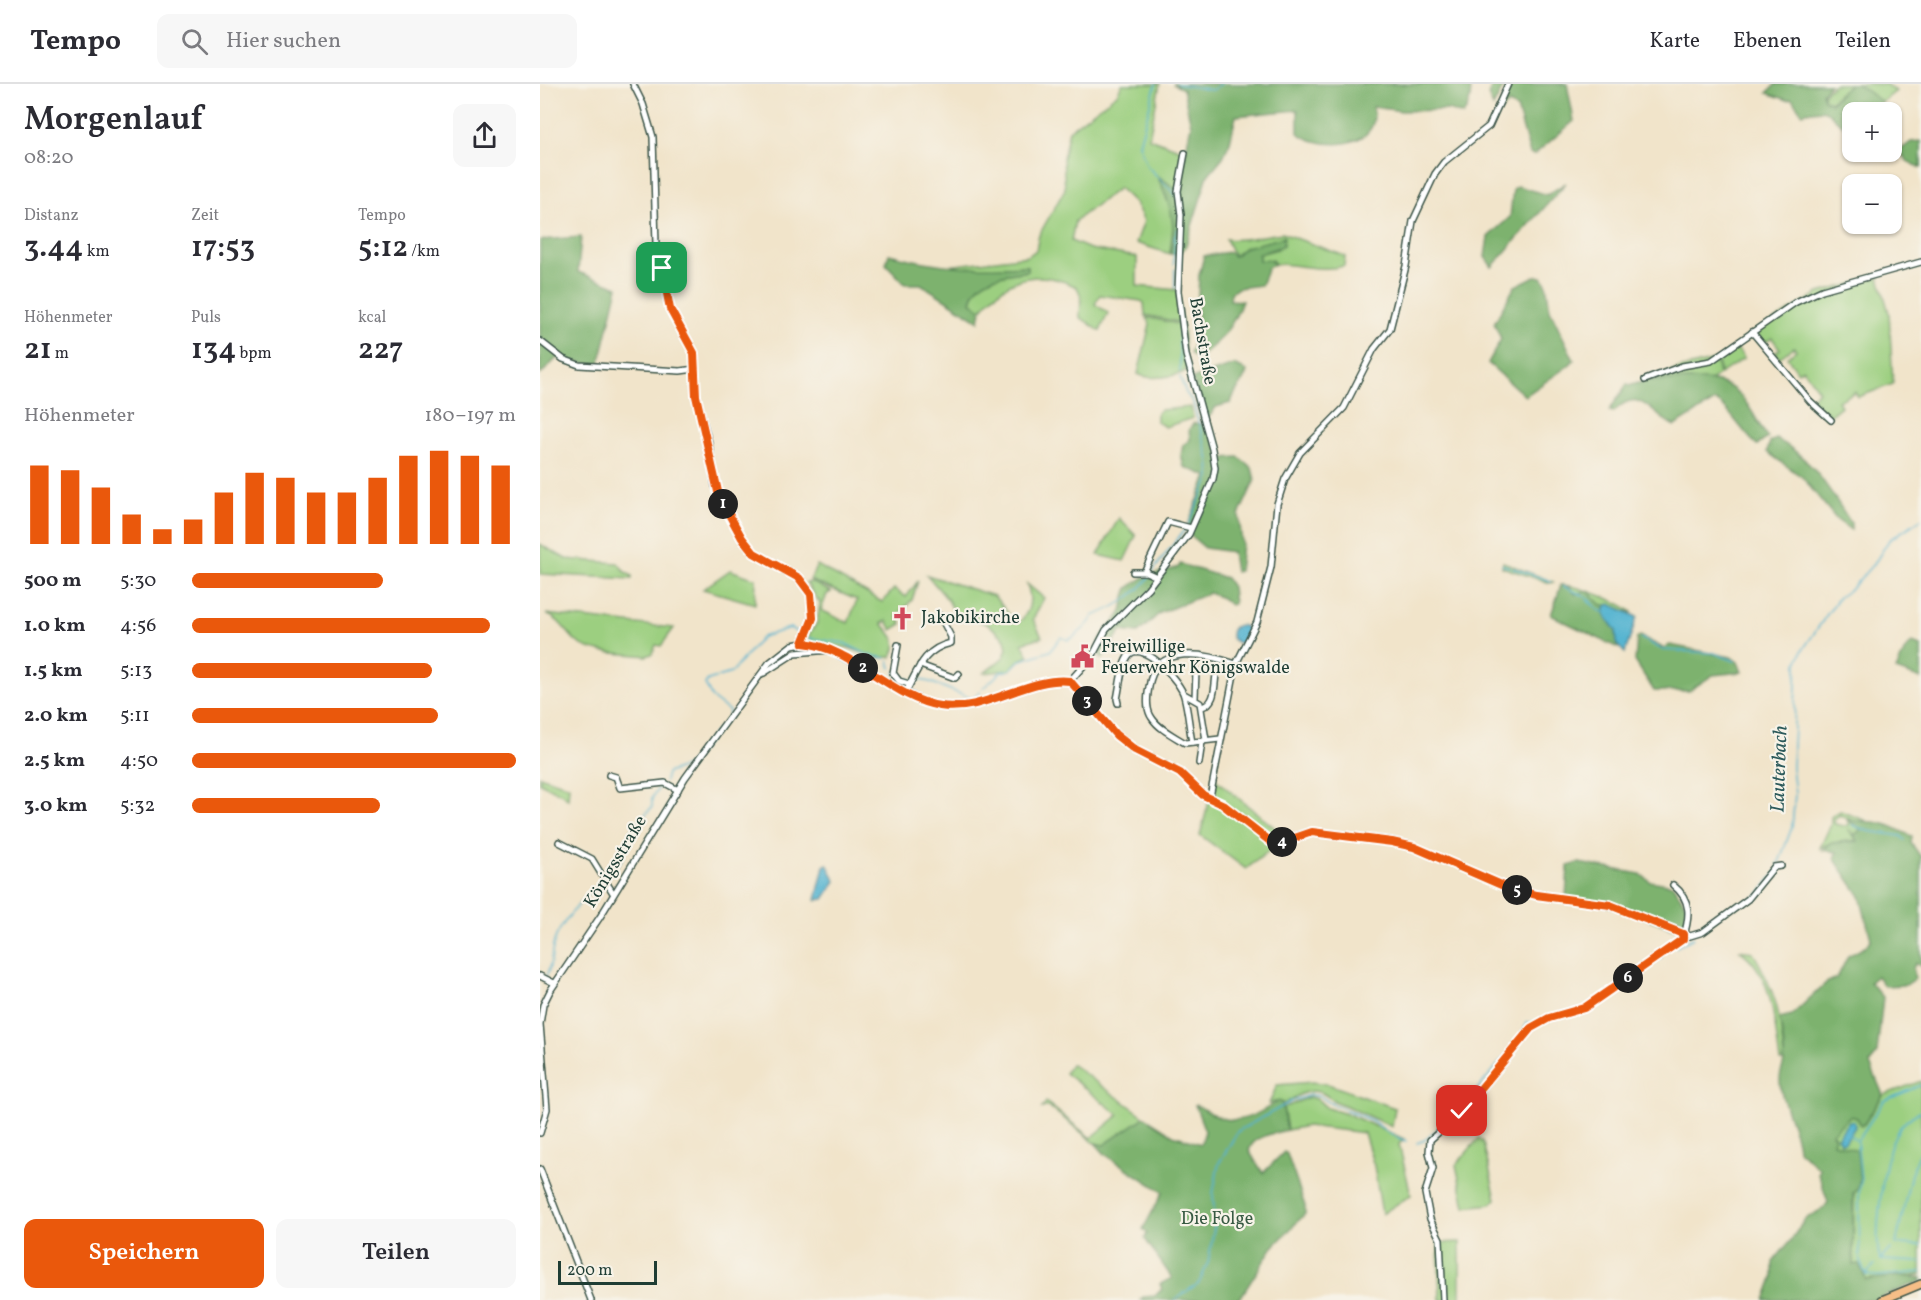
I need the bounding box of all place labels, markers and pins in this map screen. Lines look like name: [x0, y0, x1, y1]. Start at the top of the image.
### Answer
pin: [636, 242, 687, 293]
pin: 1: [708, 489, 738, 519]
church icon: Jakobikirche: [890, 605, 916, 631]
place label: Jakobikirche: [921, 606, 1020, 631]
place label: Freiwillige Feuerwehr Königswalde: [1101, 635, 1290, 681]
public building icon: Freiwillige Feuerwehr Königswalde: [1070, 644, 1096, 670]
pin: 2: [848, 653, 878, 683]
pin: 3: [1072, 686, 1102, 716]
pin: 4: [1267, 827, 1297, 857]
pin: 5: [1502, 875, 1532, 905]
pin: 6: [1613, 963, 1643, 993]
pin: [1436, 1085, 1487, 1136]

